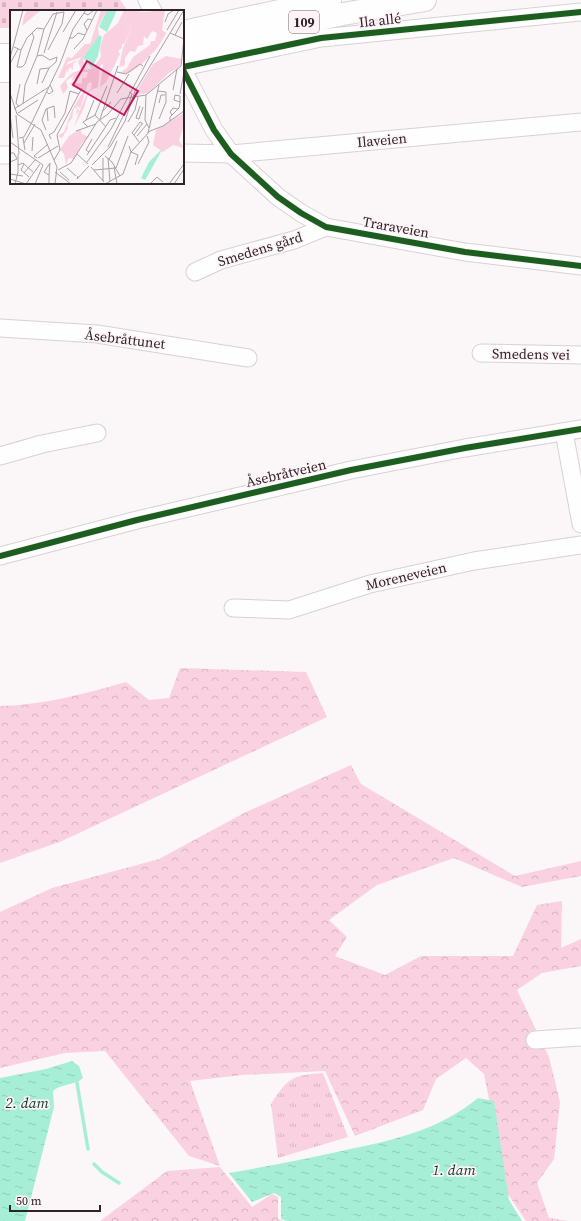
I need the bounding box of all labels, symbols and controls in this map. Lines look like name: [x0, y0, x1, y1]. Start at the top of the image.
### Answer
street label: Ila allé: [358, 8, 402, 32]
inset map: [10, 10, 184, 184]
road number: 109: [289, 11, 319, 33]
street label: Ilaveien: [356, 128, 408, 152]
street label: Traraveien: [361, 211, 431, 243]
street label: Smedens gård: [215, 227, 305, 271]
street label: Åsebråttunet: [84, 324, 167, 354]
street label: Smedens vei: [492, 343, 570, 365]
street label: Åsebråtveien: [244, 454, 329, 492]
street label: Moreneveien: [364, 557, 449, 595]
water label: 2. dam: [5, 1092, 50, 1113]
water label: 1. dam: [432, 1159, 477, 1180]
scale bar: [10, 1187, 100, 1213]
text: 50 m: [16, 1193, 42, 1209]

